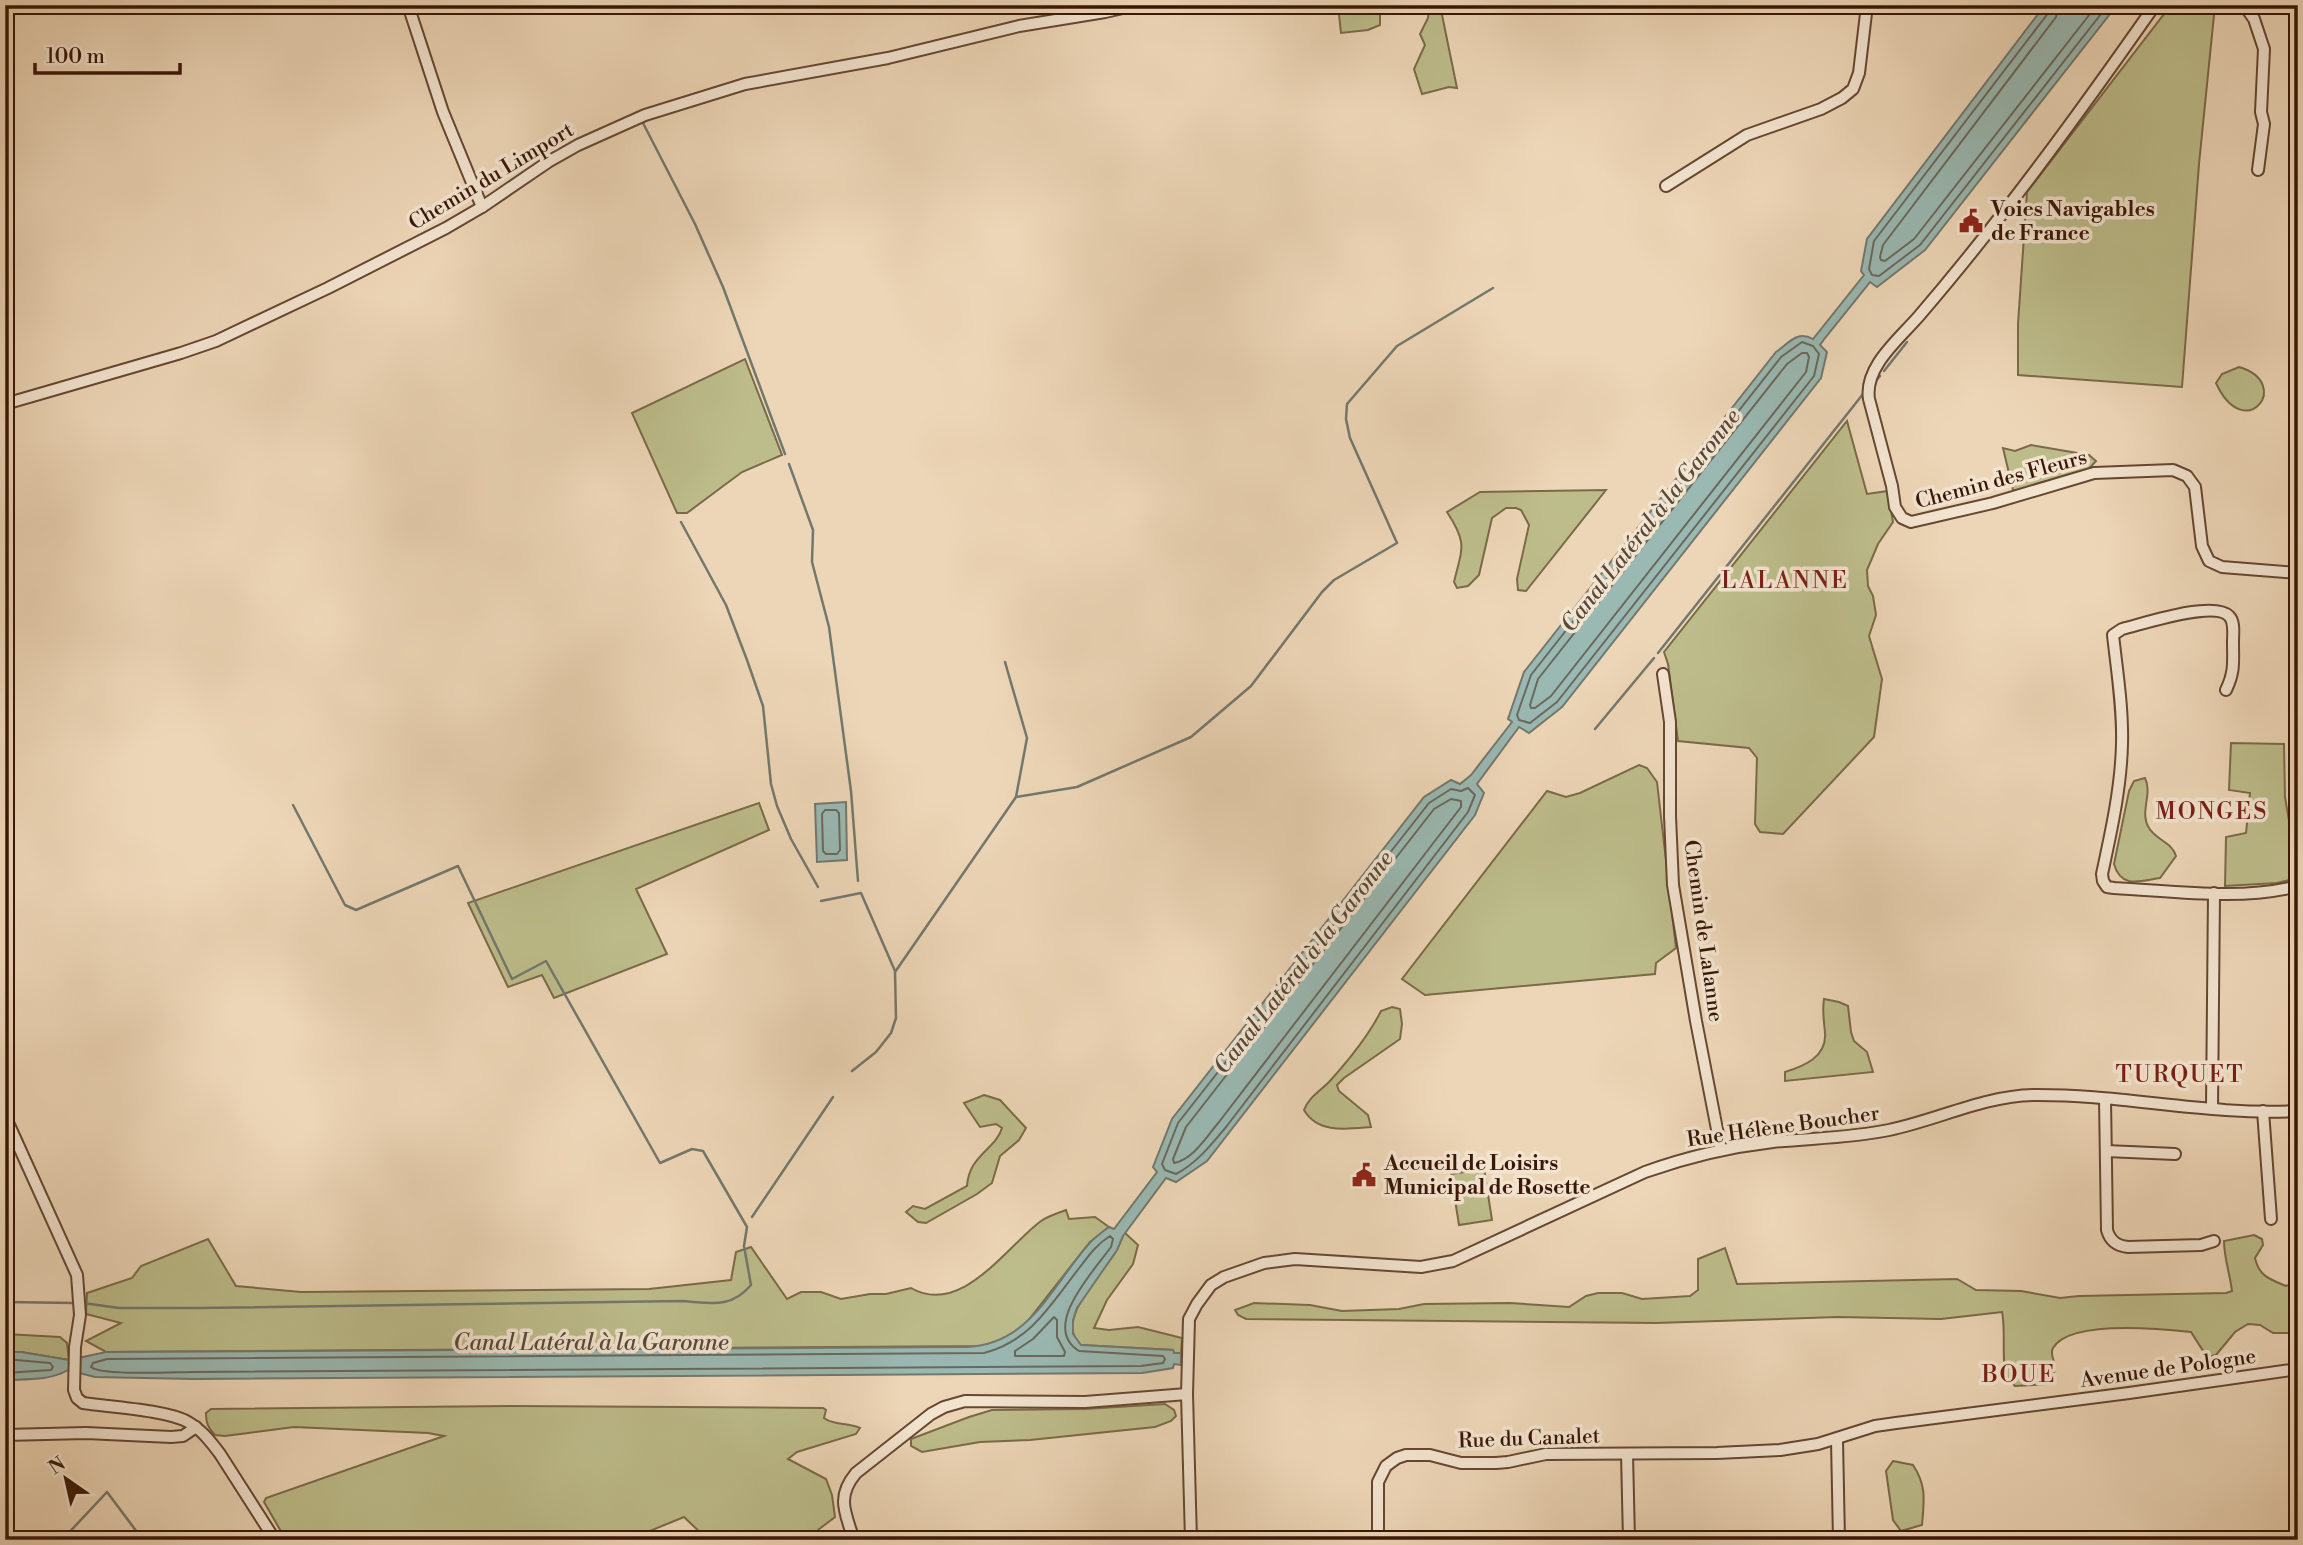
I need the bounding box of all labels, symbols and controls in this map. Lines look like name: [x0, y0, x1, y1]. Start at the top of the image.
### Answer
scale bar: [35, 32, 180, 76]
text: 100 m: [46, 44, 105, 70]
street label: Chemin du Limport: [404, 117, 579, 236]
place label: Voies Navigables de France: [1990, 197, 2155, 247]
public building icon: Voies Navigables de France: [1957, 207, 1985, 235]
water label: Canal Latéral à la Garonne: [1555, 403, 1747, 638]
street label: Chemin des Fleurs: [1913, 445, 2090, 515]
district label: LALANNE: [1721, 567, 1849, 595]
district label: MONGES: [2156, 798, 2268, 826]
street label: Chemin de Lalanne: [1677, 838, 1729, 1024]
water label: Canal Latéral à la Garonne: [1208, 845, 1400, 1080]
district label: TURQUET: [2115, 1061, 2245, 1089]
street label: Rue Hélène Boucher: [1685, 1101, 1881, 1153]
place label: Accueil de Loisirs Municipal de Rosette: [1383, 1151, 1591, 1201]
public building icon: Accueil de Loisirs Municipal de Rosette: [1350, 1161, 1378, 1189]
water label: Canal Latéral à la Garonne: [453, 1329, 729, 1357]
street label: Avenue de Pologne: [2078, 1344, 2258, 1394]
district label: BOUE: [1981, 1361, 2056, 1389]
street label: Rue du Canalet: [1458, 1424, 1601, 1454]
north arrow: [32, 1444, 102, 1514]
text: N: [44, 1452, 70, 1480]

